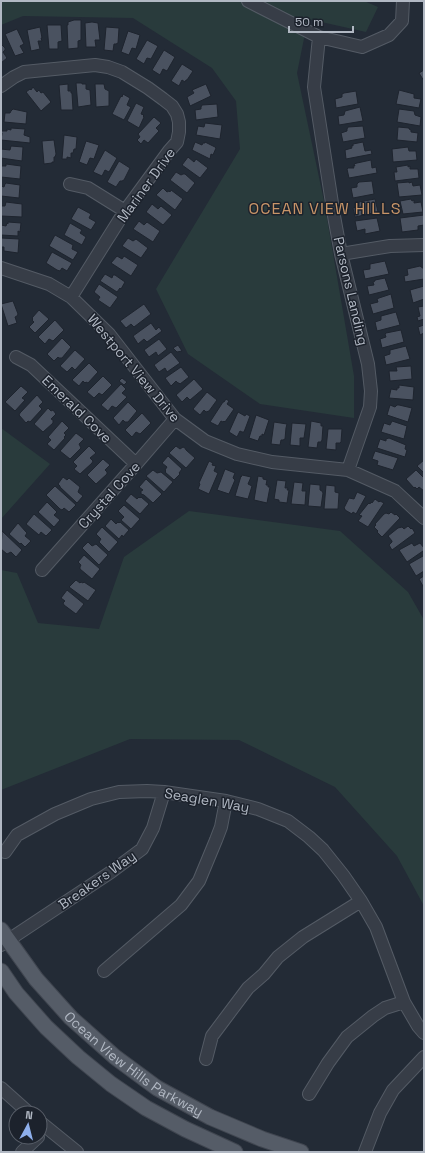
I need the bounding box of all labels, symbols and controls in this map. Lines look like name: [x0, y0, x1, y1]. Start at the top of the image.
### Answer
scale bar: [289, 8, 353, 34]
text: 50 m: [295, 14, 323, 30]
street label: Mariner Drive: [113, 144, 179, 226]
district label: OCEAN VIEW HILLS: [248, 198, 402, 219]
street label: Parsons Landing: [330, 235, 372, 347]
street label: Westport View Drive: [84, 310, 184, 426]
street label: Emerald Cove: [38, 371, 116, 447]
street label: Crystal Cove: [74, 458, 144, 532]
street label: Seaglen Way: [163, 784, 251, 816]
street label: Breakers Way: [55, 847, 139, 913]
street label: Ocean View Hills Parkway: [60, 1008, 207, 1121]
north arrow: [8, 1105, 48, 1145]
text: N: [25, 1108, 34, 1122]

